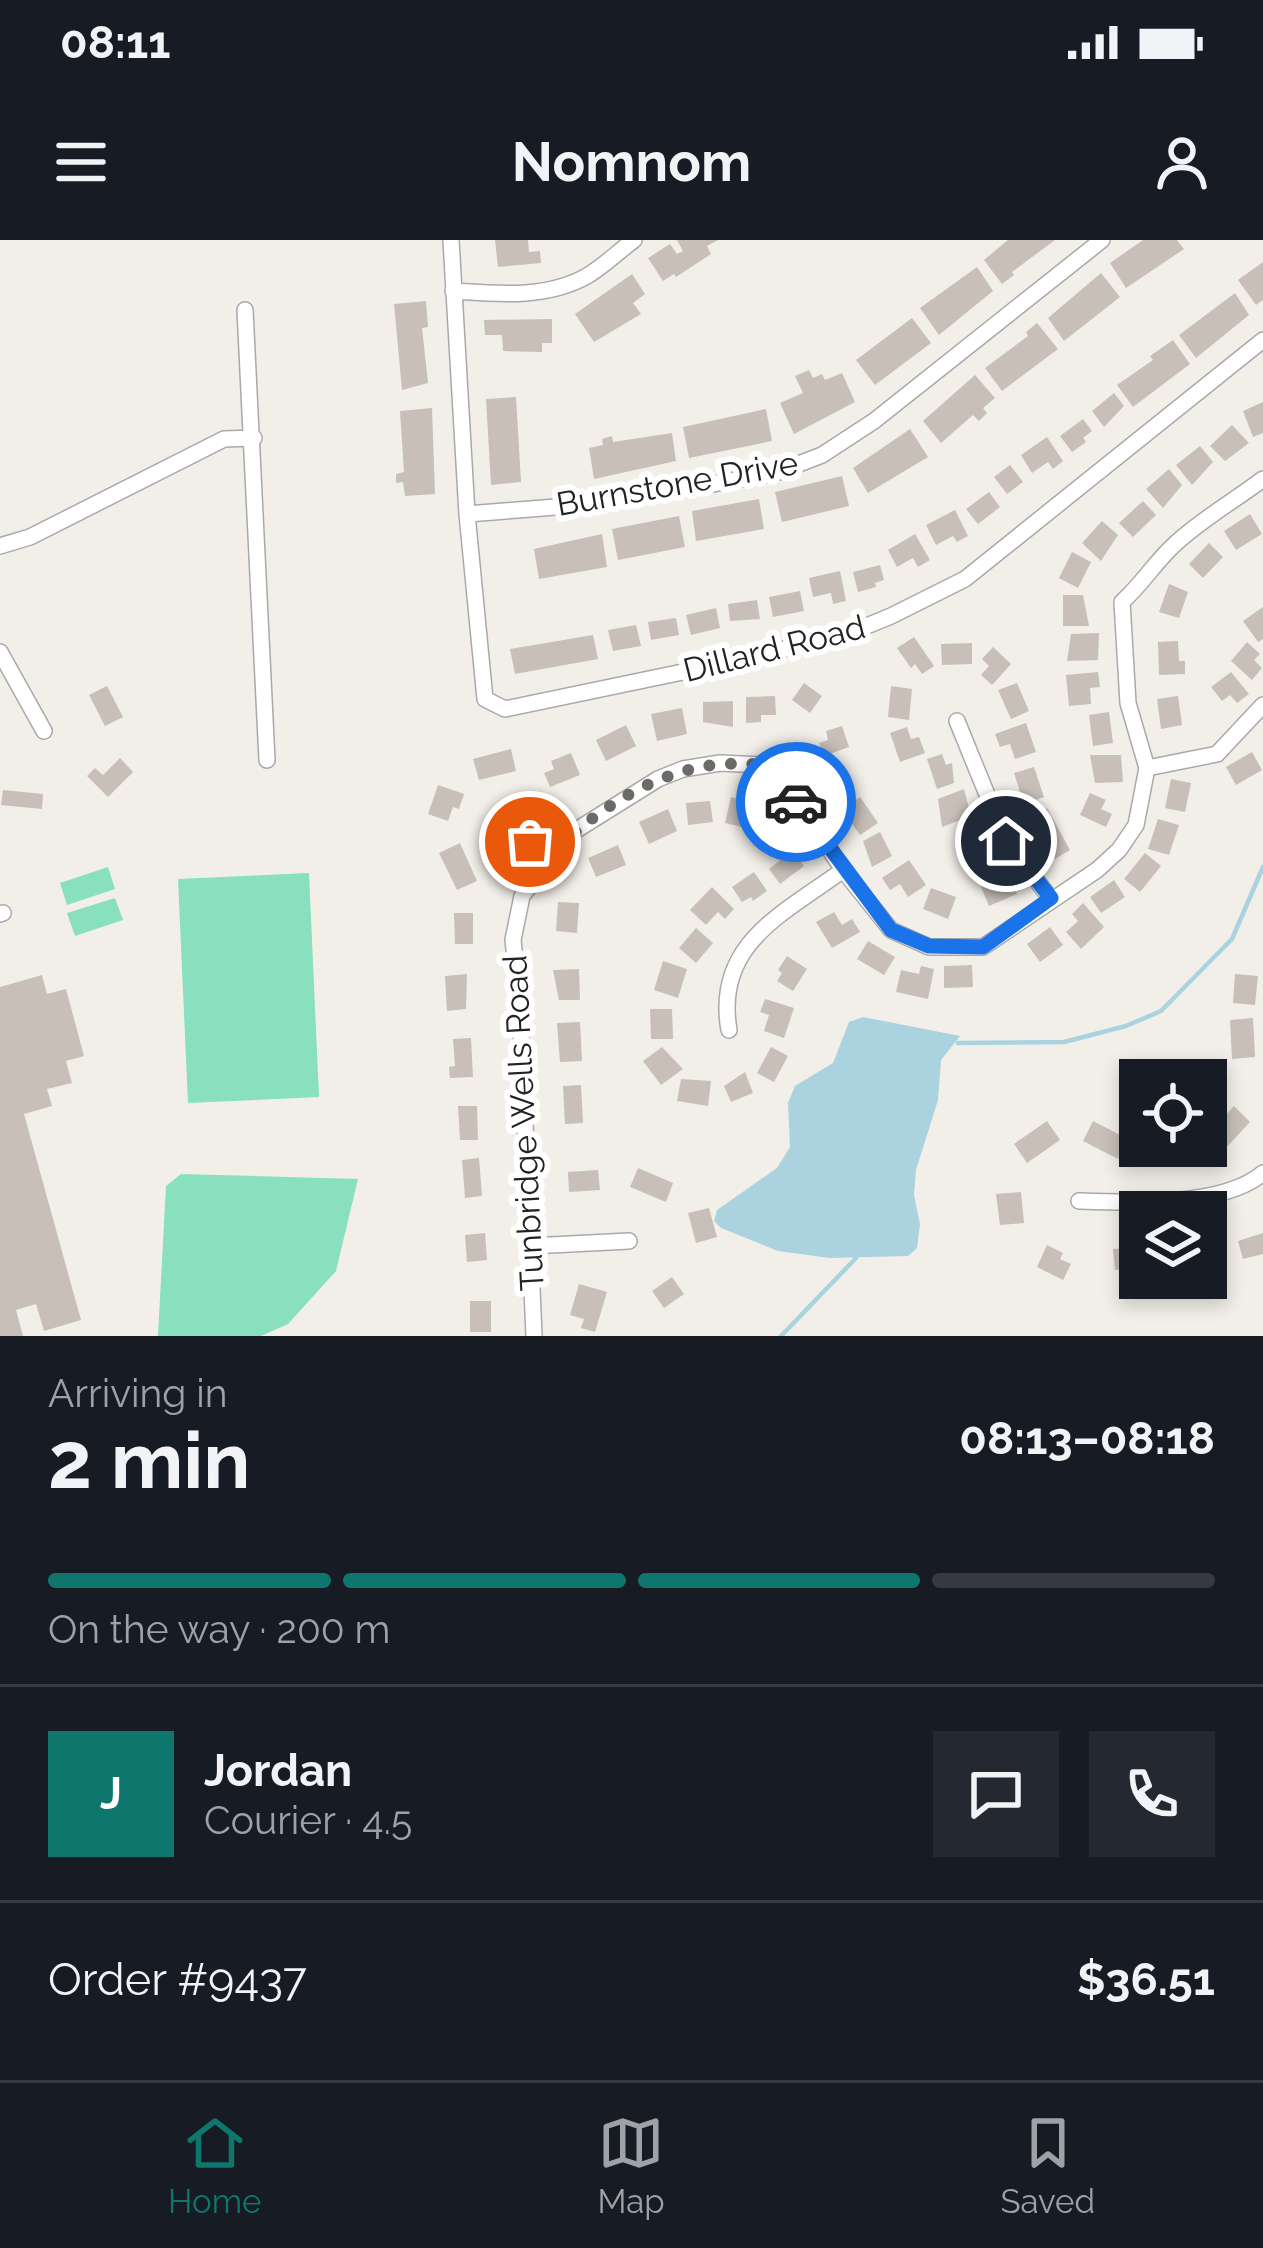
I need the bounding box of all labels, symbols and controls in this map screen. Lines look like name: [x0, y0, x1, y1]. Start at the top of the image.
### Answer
text: 08:11: [60, 16, 170, 69]
icon: menu: [48, 129, 114, 195]
icon: person: [1149, 129, 1215, 195]
text: Nomnom: [512, 130, 751, 194]
street label: Burnstone Drive: [553, 443, 801, 524]
street label: Dillard Road: [679, 607, 869, 690]
courier: [736, 742, 856, 862]
icon: car: [763, 769, 829, 835]
pin: [955, 790, 1057, 892]
pin: [479, 791, 581, 893]
icon: home: [973, 808, 1039, 874]
icon: bag: [497, 809, 563, 875]
street label: Tunbridge Wells Road: [495, 954, 552, 1292]
map controls: [1119, 1059, 1227, 1299]
button: locate: [1119, 1059, 1227, 1167]
button: layers: [1119, 1191, 1227, 1299]
text: Arriving in: [48, 1370, 228, 1416]
text: 08:13–08:18: [959, 1412, 1215, 1465]
text: 2 min: [48, 1415, 250, 1506]
text: On the way · 200 m: [48, 1606, 390, 1652]
button: chat: [933, 1731, 1059, 1857]
button: phone: [1089, 1731, 1215, 1857]
text: Jordan: [204, 1744, 352, 1797]
text: J: [100, 1767, 122, 1820]
text: Courier · 4.5: [204, 1797, 412, 1843]
text: Order #9437: [48, 1953, 307, 2006]
text: $36.51: [1077, 1953, 1215, 2006]
tab: Home: [168, 2110, 261, 2221]
tab: Map: [597, 2110, 665, 2221]
tab: Saved: [1001, 2110, 1095, 2221]

